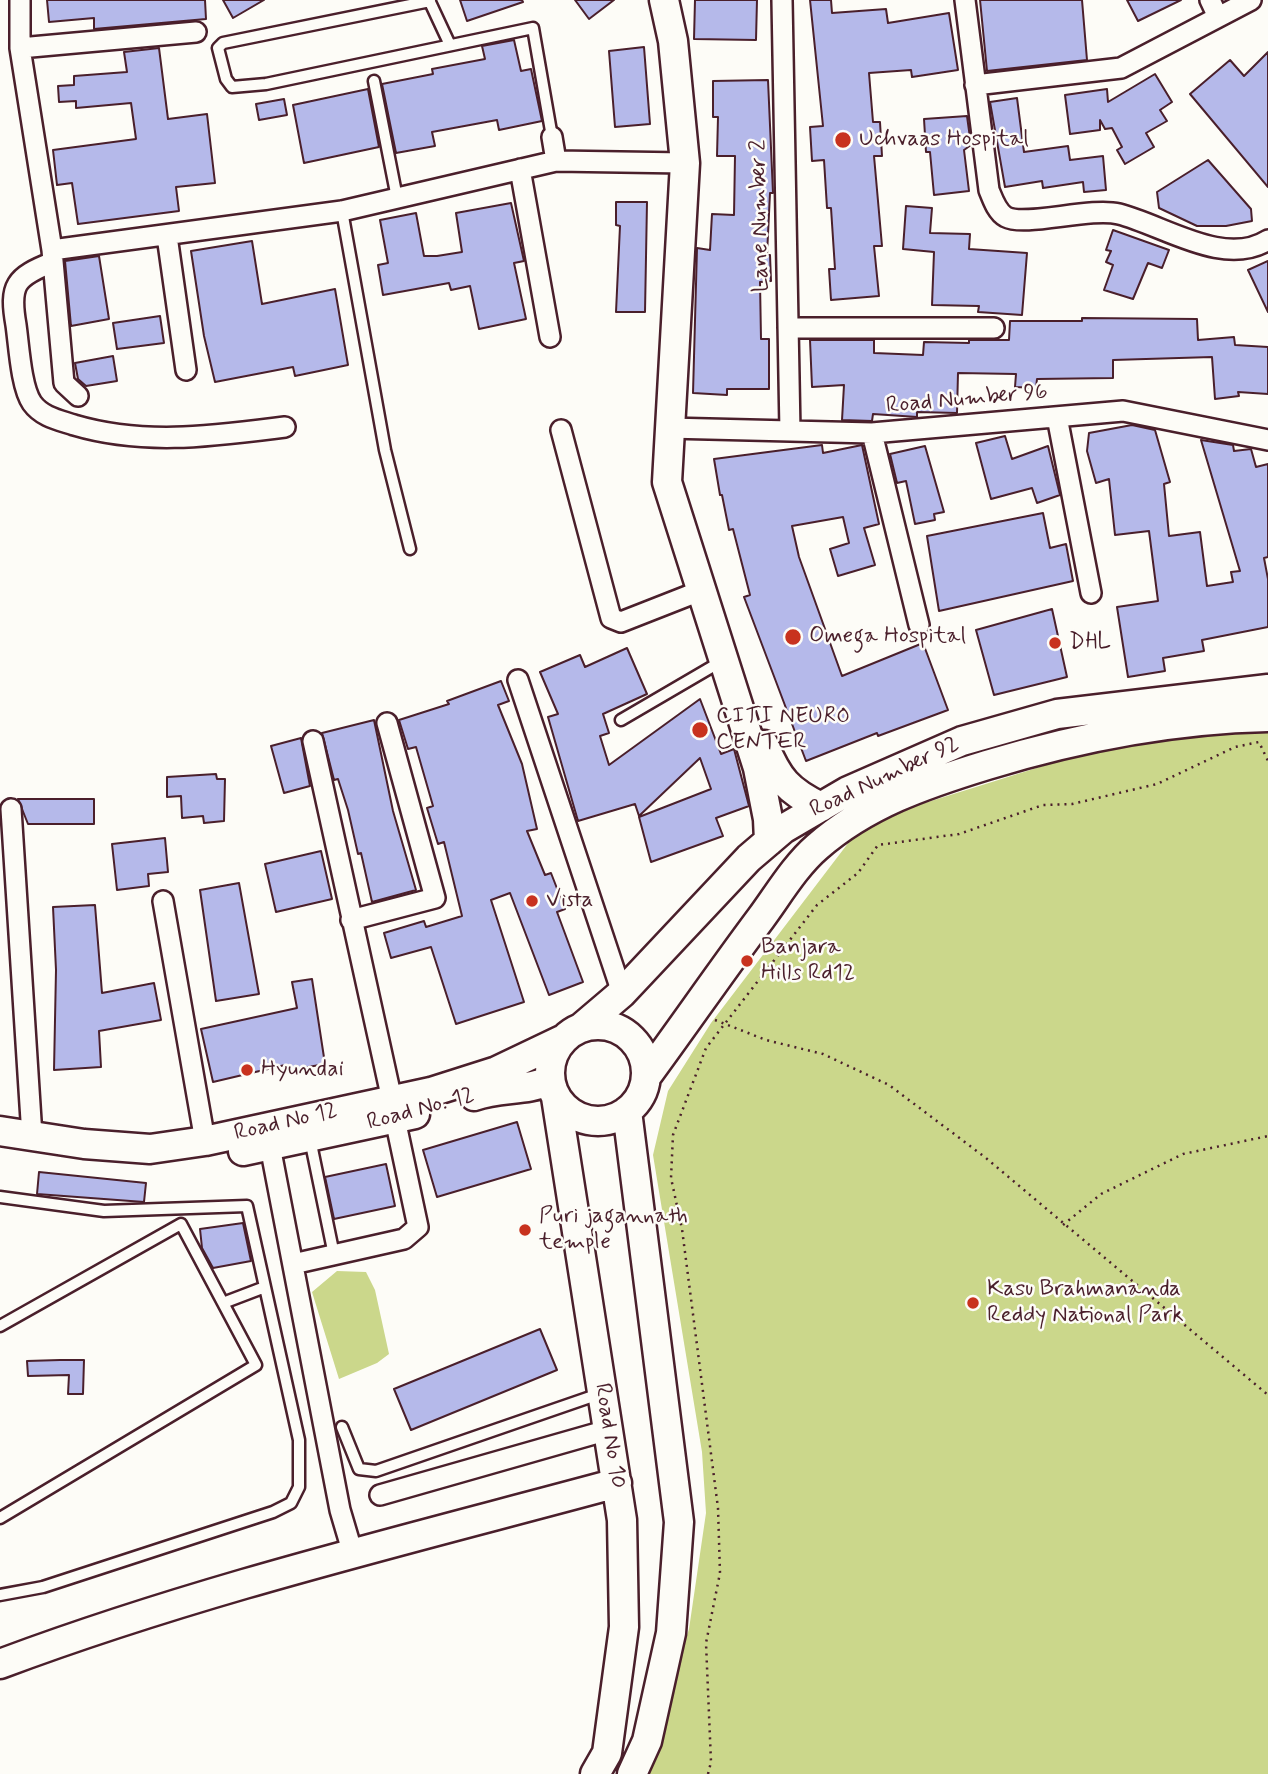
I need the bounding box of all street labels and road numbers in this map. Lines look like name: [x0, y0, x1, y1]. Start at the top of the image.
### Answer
street label: Lane Number 2: [746, 139, 776, 293]
street label: Road Number 96: [885, 379, 1049, 421]
street label: Road Number 92: [806, 731, 964, 825]
street label: Road No. 12: [364, 1082, 478, 1138]
street label: Road No 12: [232, 1098, 340, 1148]
street label: Road No 10: [587, 1381, 631, 1491]

